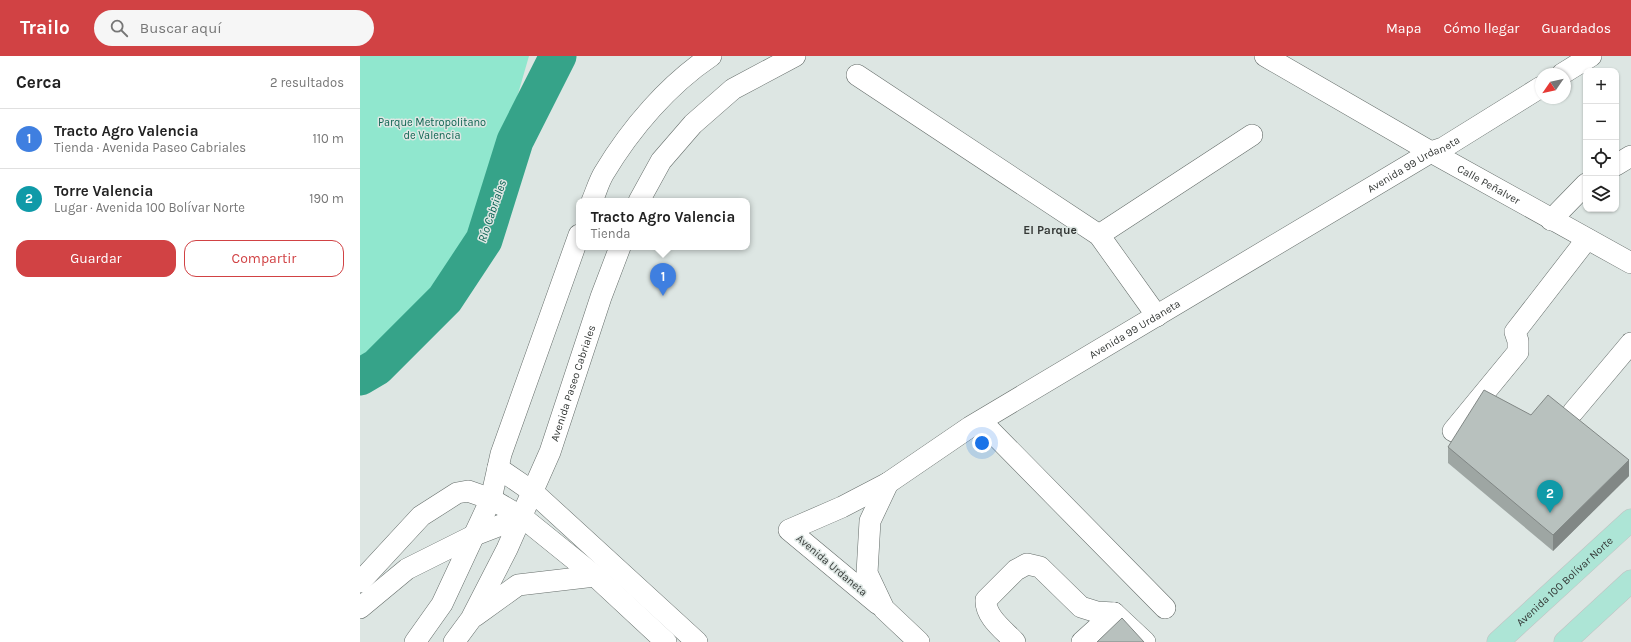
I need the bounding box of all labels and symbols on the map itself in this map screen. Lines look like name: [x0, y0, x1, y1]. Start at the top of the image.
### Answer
north arrow: [1535, 68, 1571, 104]
park label: Parque Metropolitano de Valencia: [378, 116, 486, 142]
street label: Avenida 99 Urdaneta: [1365, 133, 1462, 196]
street label: Calle Peñalver: [1455, 162, 1522, 207]
water label: Río Cabriales: [475, 178, 509, 244]
district label: El Parque: [1023, 223, 1077, 237]
pin: 1: [650, 263, 676, 296]
street label: Avenida 99 Urdaneta: [1087, 297, 1183, 361]
street label: Avenida Paseo Cabriales: [548, 323, 598, 443]
your location: [972, 433, 992, 453]
pin: 2: [1537, 480, 1563, 513]
street label: Avenida Urdaneta: [794, 532, 870, 599]
street label: Avenida 100 Bolívar Norte: [1514, 534, 1616, 629]

